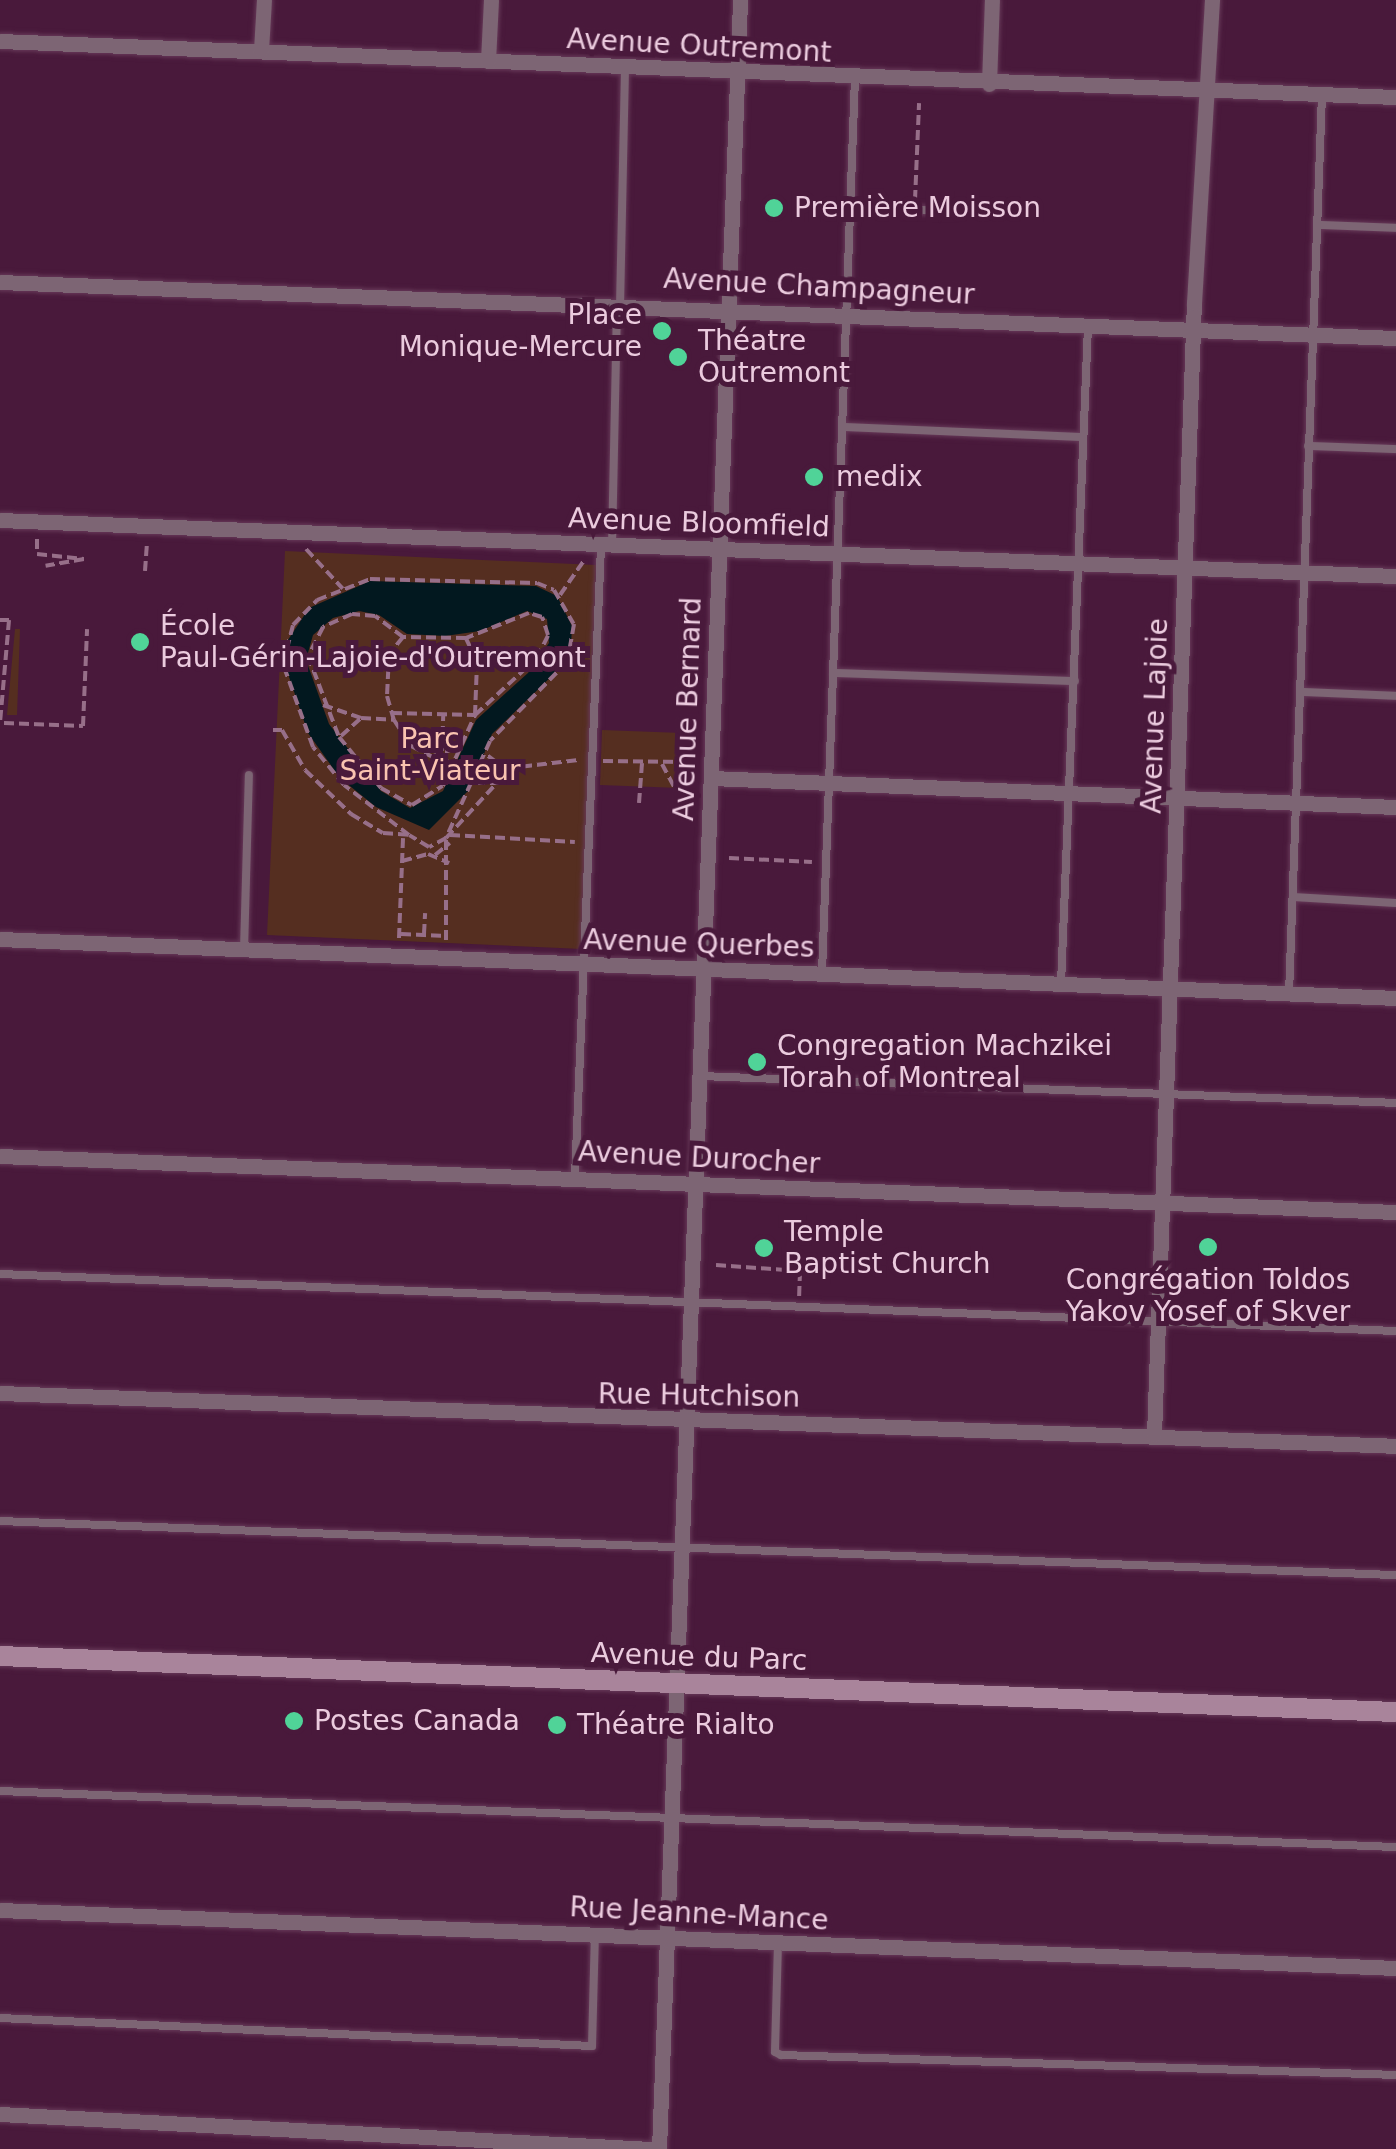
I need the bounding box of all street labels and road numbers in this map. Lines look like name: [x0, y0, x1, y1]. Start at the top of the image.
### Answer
street label: Avenue Outremont: [566, 22, 832, 70]
street label: Avenue Champagneur: [663, 262, 975, 312]
street label: Avenue Bloomfield: [568, 502, 830, 544]
street label: Avenue Bernard: [667, 596, 709, 822]
street label: Avenue Lajoie: [1135, 618, 1175, 814]
street label: Avenue Querbes: [583, 923, 815, 965]
street label: Avenue Durocher: [577, 1135, 821, 1181]
street label: Rue Hutchison: [598, 1377, 800, 1415]
street label: Avenue du Parc: [590, 1636, 808, 1678]
street label: Rue Jeanne-Mance: [569, 1890, 829, 1938]

